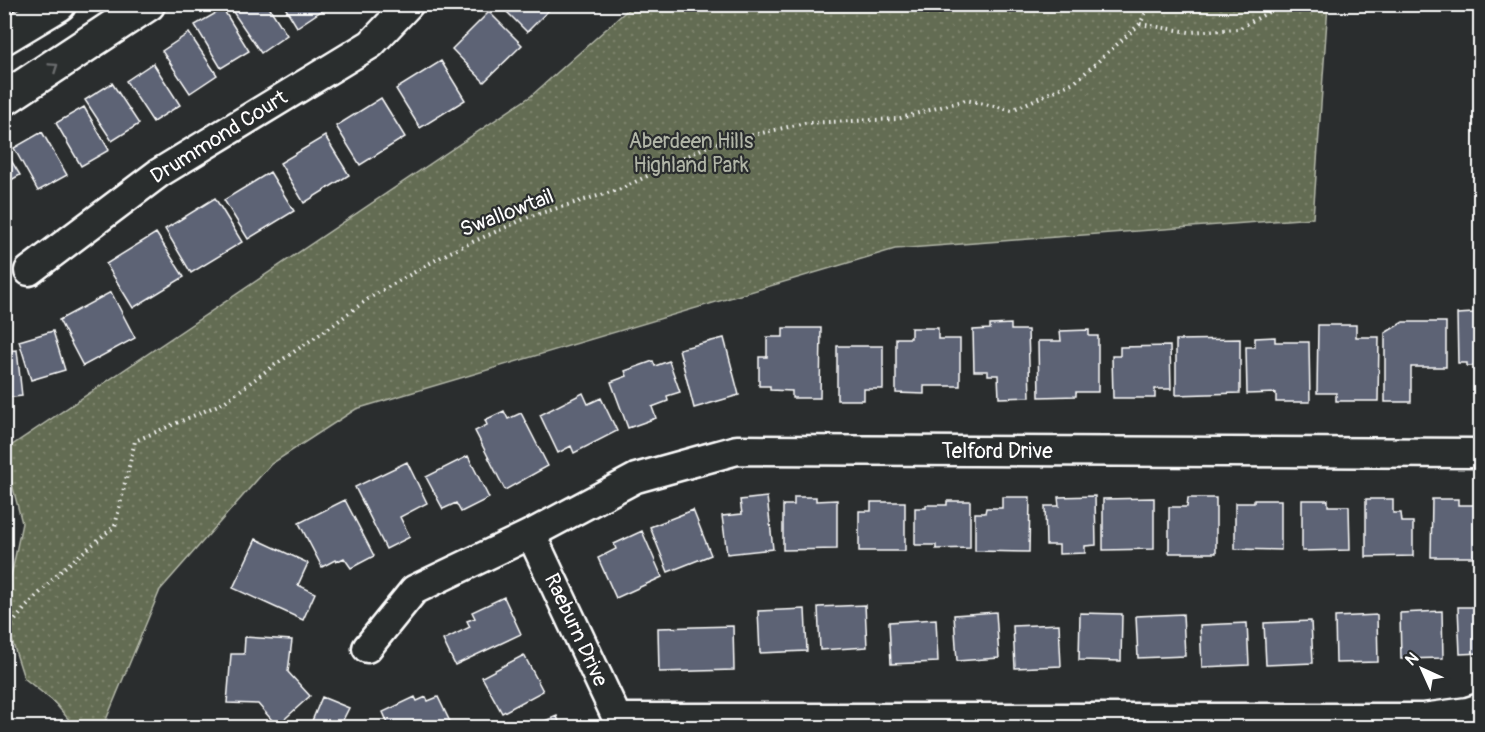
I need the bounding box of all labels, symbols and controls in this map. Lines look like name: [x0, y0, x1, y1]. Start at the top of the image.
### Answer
one-way arrow: [47, 64, 58, 75]
street label: Drummond Court: [146, 84, 293, 190]
park label: Aberdeen Hills Highland Park: [628, 128, 754, 179]
street label: Swallowtail: [456, 183, 558, 243]
street label: Telford Drive: [941, 438, 1053, 465]
street label: Raeburn Drive: [538, 569, 614, 692]
north arrow: [1392, 639, 1452, 699]
text: N: [1401, 648, 1423, 670]

